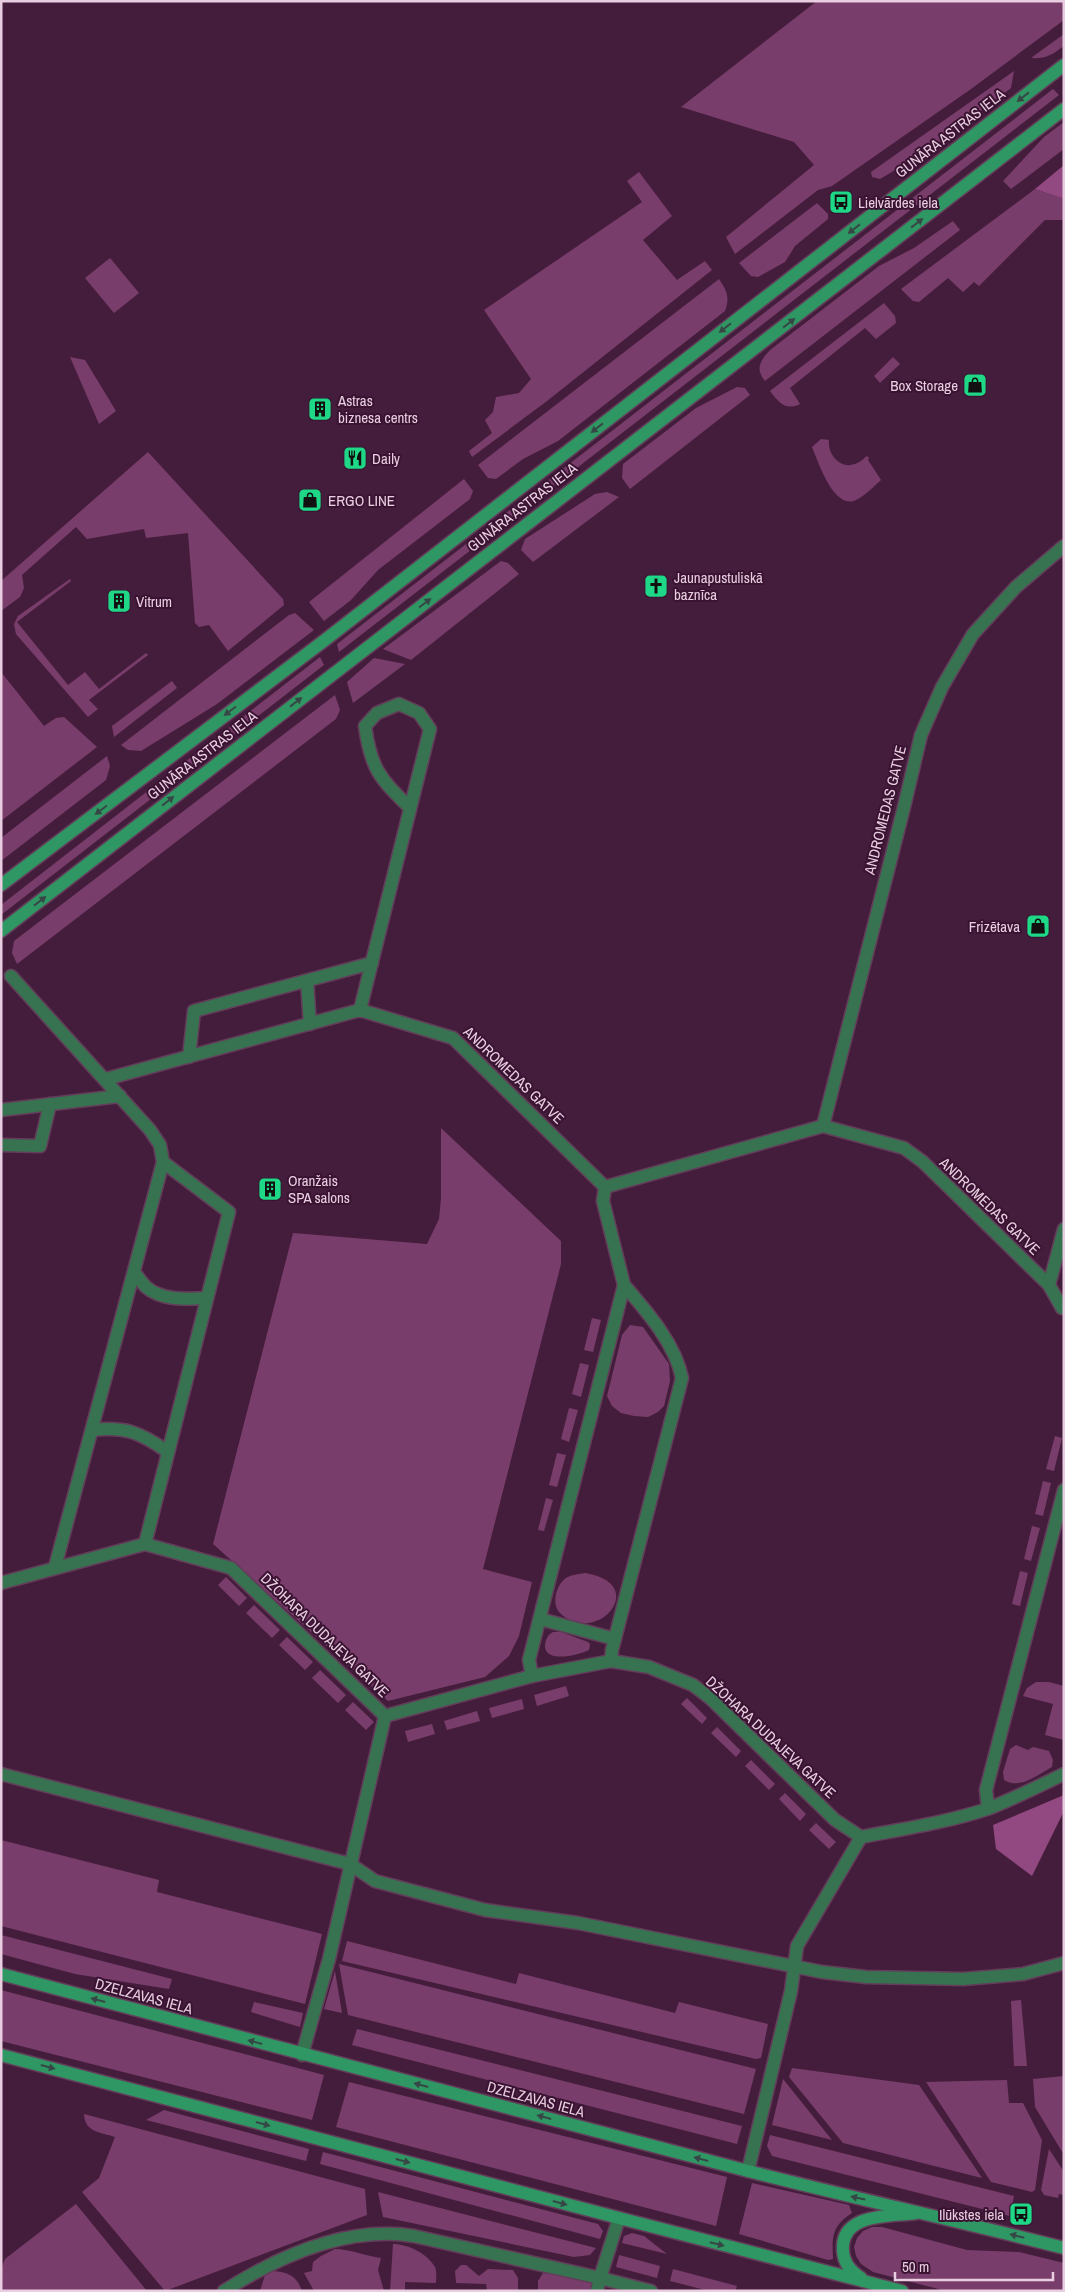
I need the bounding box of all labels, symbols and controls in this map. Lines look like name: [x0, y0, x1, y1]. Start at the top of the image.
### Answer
street label: GUNĀRA ASTRAS IELA: [891, 83, 1010, 183]
one-way arrow: [1017, 91, 1030, 102]
bus stop icon: Lielvārdes iela: [828, 189, 854, 215]
place label: Lielvārdes iela: [858, 192, 938, 213]
one-way arrow: [910, 218, 923, 229]
one-way arrow: [847, 223, 860, 234]
one-way arrow: [782, 318, 796, 328]
one-way arrow: [719, 323, 732, 334]
shop icon: Box Storage: [962, 372, 988, 398]
place label: Box Storage: [890, 375, 958, 396]
place label: Astras biznesa centrs: [337, 390, 418, 428]
building icon: Astras biznesa centrs: [307, 396, 333, 422]
one-way arrow: [590, 423, 604, 433]
restaurant icon: Daily: [342, 445, 368, 471]
place label: Daily: [372, 448, 401, 469]
street label: GUNĀRA ASTRAS IELA: [463, 457, 582, 557]
shop icon: ERGO LINE: [297, 487, 323, 513]
place label: ERGO LINE: [328, 490, 395, 511]
place label: Jaunapustuliskā baznīca: [674, 567, 763, 605]
church icon: Jaunapustuliskā baznīca: [643, 573, 669, 599]
building icon: Vitrum: [106, 588, 132, 614]
place label: Vitrum: [136, 591, 172, 612]
one-way arrow: [418, 597, 431, 608]
one-way arrow: [289, 696, 302, 707]
street label: GUNĀRA ASTRAS IELA: [143, 705, 262, 805]
one-way arrow: [224, 706, 237, 717]
street label: ANDROMEDAS GATVE: [859, 743, 911, 878]
one-way arrow: [161, 796, 174, 807]
one-way arrow: [95, 804, 108, 815]
one-way arrow: [33, 896, 46, 907]
shop icon: Frizētava: [1025, 913, 1051, 939]
place label: Frizētava: [969, 916, 1020, 937]
street label: ANDROMEDAS GATVE: [458, 1021, 569, 1129]
street label: ANDROMEDAS GATVE: [934, 1152, 1045, 1260]
place label: Oranžais SPA salons: [288, 1170, 350, 1208]
building icon: Oranžais SPA salons: [257, 1176, 283, 1202]
street label: DŽOHARA DUDAJEVA GATVE: [256, 1568, 394, 1702]
street label: DŽOHARA DUDAJEVA GATVE: [701, 1671, 841, 1803]
street label: DZELZAVAS IELA: [93, 1973, 196, 2019]
one-way arrow: [90, 1996, 106, 2004]
one-way arrow: [247, 2038, 263, 2046]
one-way arrow: [41, 2063, 56, 2071]
street label: DZELZAVAS IELA: [485, 2076, 588, 2122]
one-way arrow: [414, 2081, 429, 2089]
one-way arrow: [536, 2113, 551, 2121]
one-way arrow: [255, 2120, 270, 2128]
one-way arrow: [693, 2154, 708, 2162]
one-way arrow: [396, 2157, 411, 2165]
one-way arrow: [851, 2194, 866, 2202]
one-way arrow: [553, 2199, 568, 2207]
bus stop icon: Ilūkstes iela: [1008, 2201, 1034, 2227]
place label: Ilūkstes iela: [939, 2204, 1004, 2225]
one-way arrow: [1009, 2232, 1024, 2240]
one-way arrow: [710, 2240, 725, 2248]
scale bar: [895, 2250, 1052, 2282]
text: 50 m: [902, 2256, 929, 2277]

